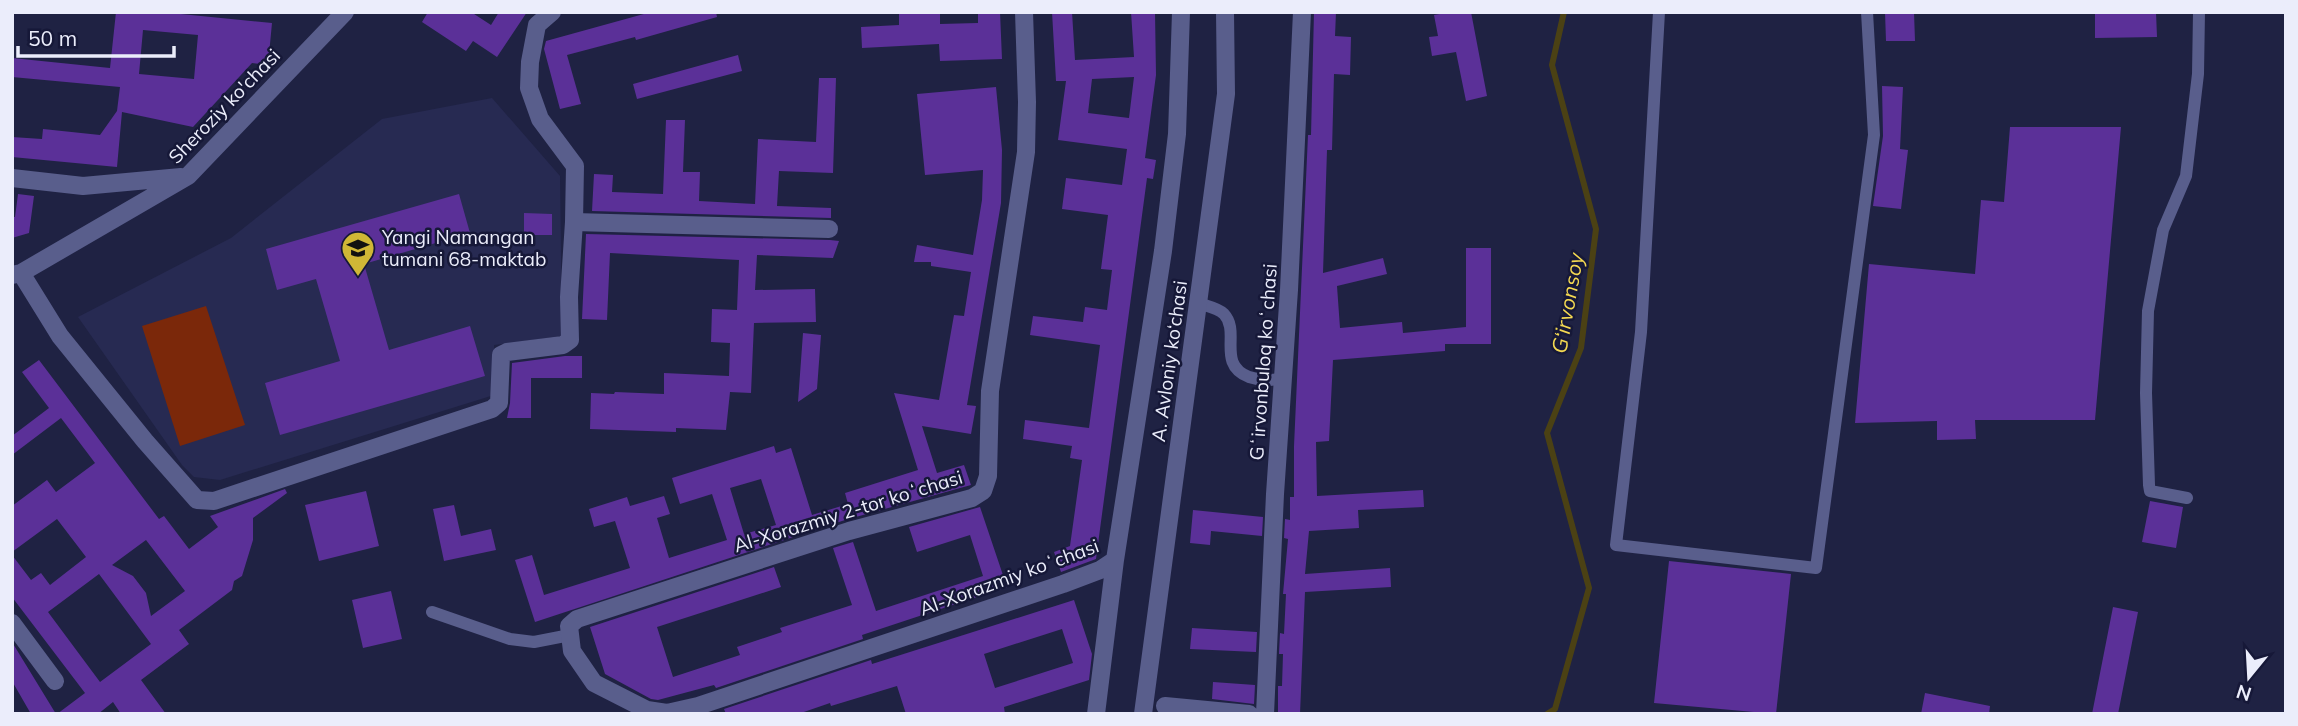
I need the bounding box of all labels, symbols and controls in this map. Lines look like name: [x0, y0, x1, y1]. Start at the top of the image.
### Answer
scale bar: [18, 14, 173, 58]
text: 50 m: [28, 25, 77, 51]
street label: Sheroziy ko'chasi: [163, 43, 285, 169]
place label: Yangi Namangan tumani 68-maktab: [381, 225, 546, 271]
school or university icon: Yangi Namangan tumani 68-maktab: [339, 229, 377, 278]
water label: G‘irvonsoy: [1545, 250, 1589, 355]
street label: Gʻirvonbuloq koʻchasi: [1244, 263, 1282, 461]
street label: A. Avloniy ko‘chasi: [1146, 279, 1192, 443]
street label: Al-Xorazmiy 2-tor koʻchasi: [731, 465, 965, 557]
street label: Al-Xorazmiy koʻchasi: [916, 533, 1102, 621]
north arrow: [2214, 642, 2284, 712]
text: N: [2233, 680, 2254, 707]

